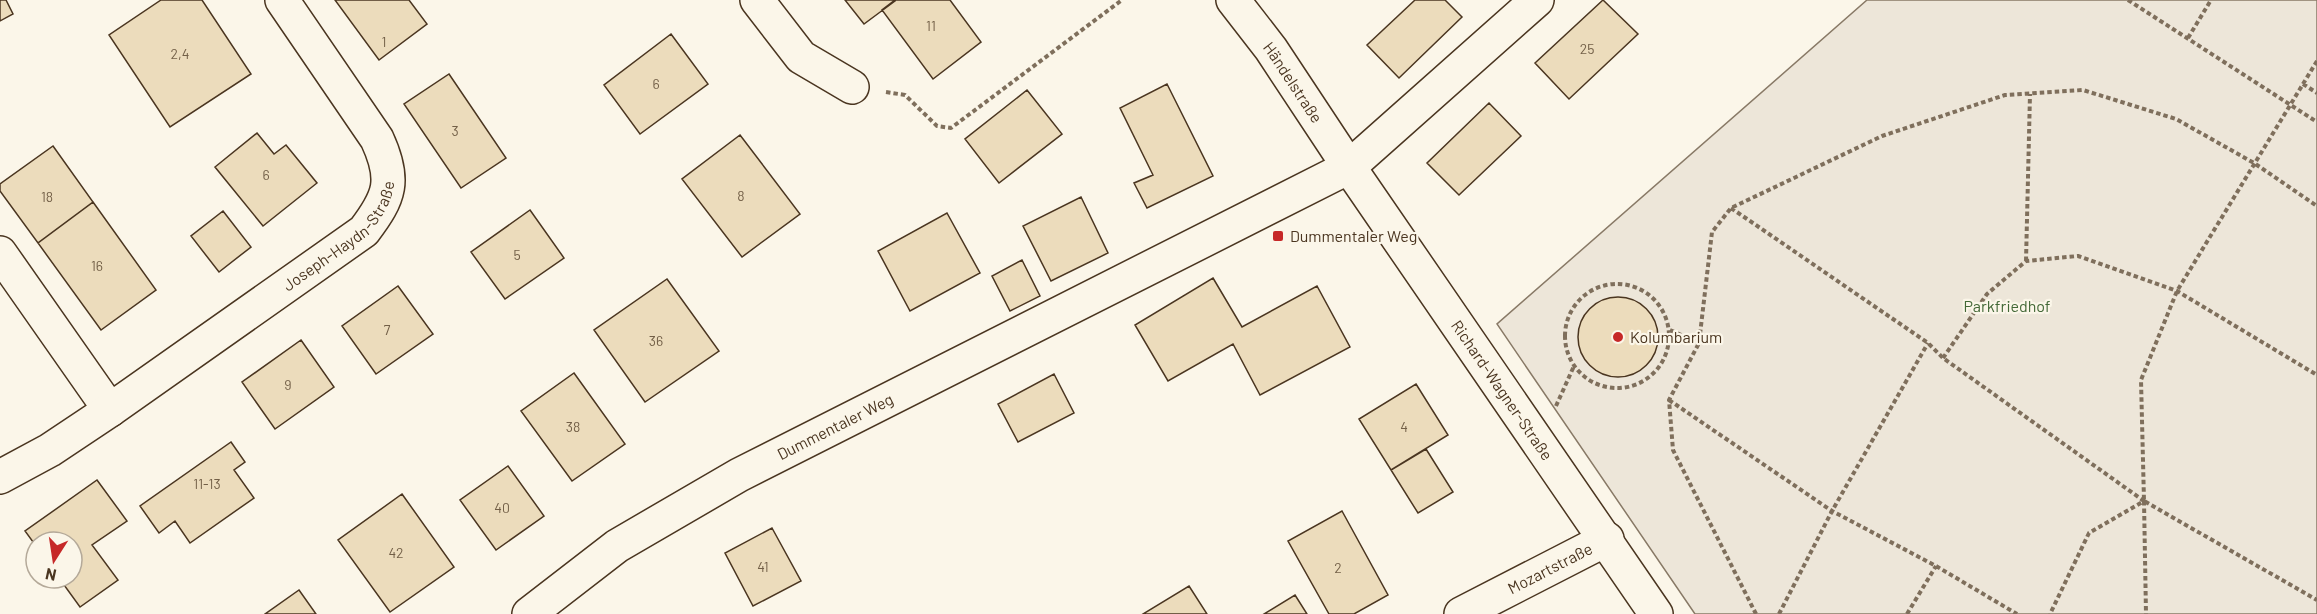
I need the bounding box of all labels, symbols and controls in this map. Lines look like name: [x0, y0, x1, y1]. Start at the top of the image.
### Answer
house number: 11: [926, 17, 936, 34]
house number: 1: [382, 33, 386, 50]
street label: Händelstraße: [1260, 38, 1327, 126]
house number: 25: [1580, 40, 1594, 57]
house number: 2,4: [171, 45, 189, 62]
house number: 6: [652, 75, 660, 92]
house number: 3: [451, 122, 459, 139]
house number: 6: [262, 166, 270, 183]
street label: Joseph-Haydn-Straße: [279, 180, 397, 294]
house number: 8: [737, 187, 745, 204]
house number: 18: [41, 188, 53, 205]
place label: Dummentaler Weg: [1290, 226, 1417, 245]
marker: Dummentaler Weg: [1271, 229, 1285, 243]
house number: 5: [513, 246, 521, 263]
house number: 16: [91, 257, 103, 274]
park label: Parkfriedhof: [1963, 296, 2051, 315]
street label: Richard-Wagner-Straße: [1448, 316, 1557, 463]
house number: 7: [384, 321, 391, 338]
place label: Kolumbarium: [1630, 327, 1722, 346]
marker: Kolumbarium: [1611, 330, 1625, 344]
house number: 36: [649, 332, 663, 349]
house number: 9: [284, 376, 292, 393]
street label: Dummentaler Weg: [774, 389, 896, 463]
house number: 38: [566, 418, 580, 435]
house number: 4: [1400, 418, 1408, 435]
house number: 11-13: [193, 475, 221, 492]
house number: 40: [494, 499, 510, 516]
north arrow: [24, 530, 84, 590]
street label: Mozartstraße: [1504, 538, 1595, 597]
house number: 42: [388, 544, 404, 561]
house number: 41: [757, 558, 769, 575]
house number: 2: [1334, 559, 1342, 576]
text: N: [44, 565, 58, 586]

